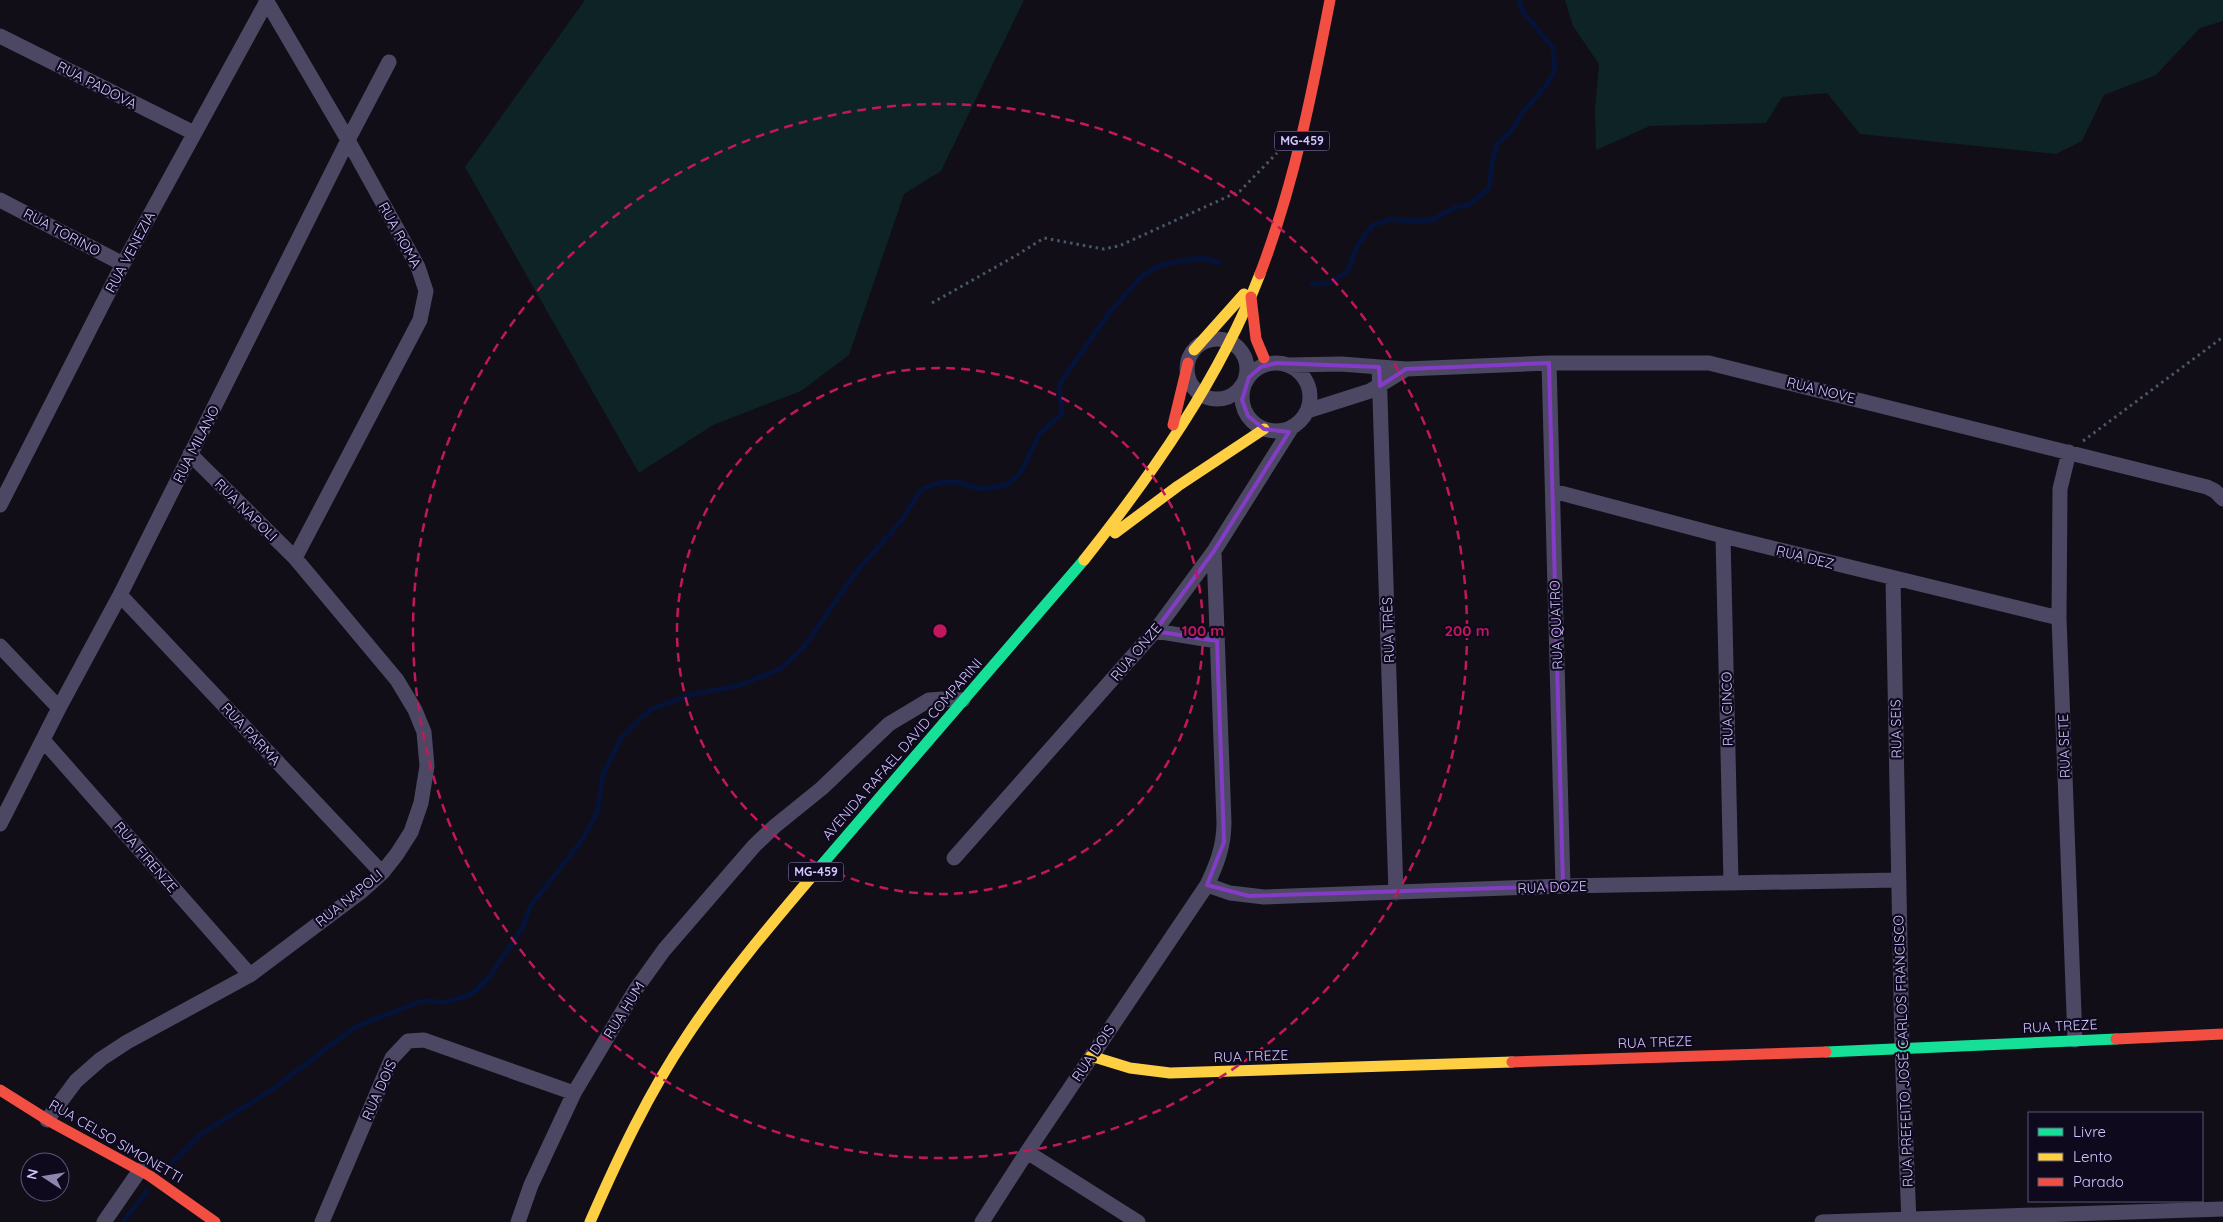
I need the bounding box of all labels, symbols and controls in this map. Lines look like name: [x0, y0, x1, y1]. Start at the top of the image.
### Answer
street label: RUA PADOVA: [54, 57, 140, 113]
road number: MG-459: [1274, 132, 1330, 150]
street label: RUA ROMA: [375, 199, 425, 271]
street label: RUA TORINO: [20, 204, 104, 260]
street label: RUA VENEZIA: [101, 208, 159, 296]
street label: RUA NOVE: [1785, 373, 1857, 407]
street label: RUA MILANO: [169, 402, 223, 486]
street label: RUA NAPOLI: [211, 475, 281, 545]
street label: RUA DEZ: [1774, 541, 1836, 573]
street label: RUA QUATRO: [1545, 580, 1567, 670]
street label: RUA TRÊS: [1378, 597, 1398, 663]
street label: RUA ONZE: [1107, 619, 1165, 685]
text: 100 m: [1182, 621, 1224, 640]
text: 200 m: [1445, 621, 1490, 640]
centre of rings: [931, 622, 949, 640]
street label: AVENIDA RAFAEL DAVID COMPARINI: [818, 654, 986, 844]
street label: RUA CINCO: [1717, 671, 1737, 747]
street label: RUA PARMA: [218, 699, 284, 769]
street label: RUA SEIS: [1886, 699, 1906, 759]
street label: RUA SETE: [2054, 714, 2074, 778]
street label: RUA FIRENZE: [110, 818, 182, 896]
road number: MG-459: [788, 862, 844, 882]
street label: RUA NAPOLI: [312, 865, 386, 931]
street label: RUA DOZE: [1517, 877, 1587, 897]
street label: RUA PREFEITO JOSÉ CARLOS FRANCISCO: [1889, 914, 1917, 1187]
street label: RUA HUM: [599, 978, 649, 1042]
street label: RUA TREZE: [2022, 1015, 2098, 1037]
street label: RUA DOIS: [1068, 1021, 1118, 1085]
street label: RUA TREZE: [1617, 1032, 1693, 1052]
street label: RUA TREZE: [1213, 1046, 1289, 1066]
street label: RUA DOIS: [358, 1057, 400, 1123]
street label: RUA CELSO SIMONETTI: [46, 1095, 186, 1187]
legend: [2028, 1112, 2203, 1202]
text: Livre: [2073, 1122, 2106, 1141]
text: Lento: [2073, 1147, 2112, 1166]
north arrow: [20, 1152, 70, 1202]
text: N: [22, 1167, 42, 1181]
text: Parado: [2073, 1172, 2124, 1191]

